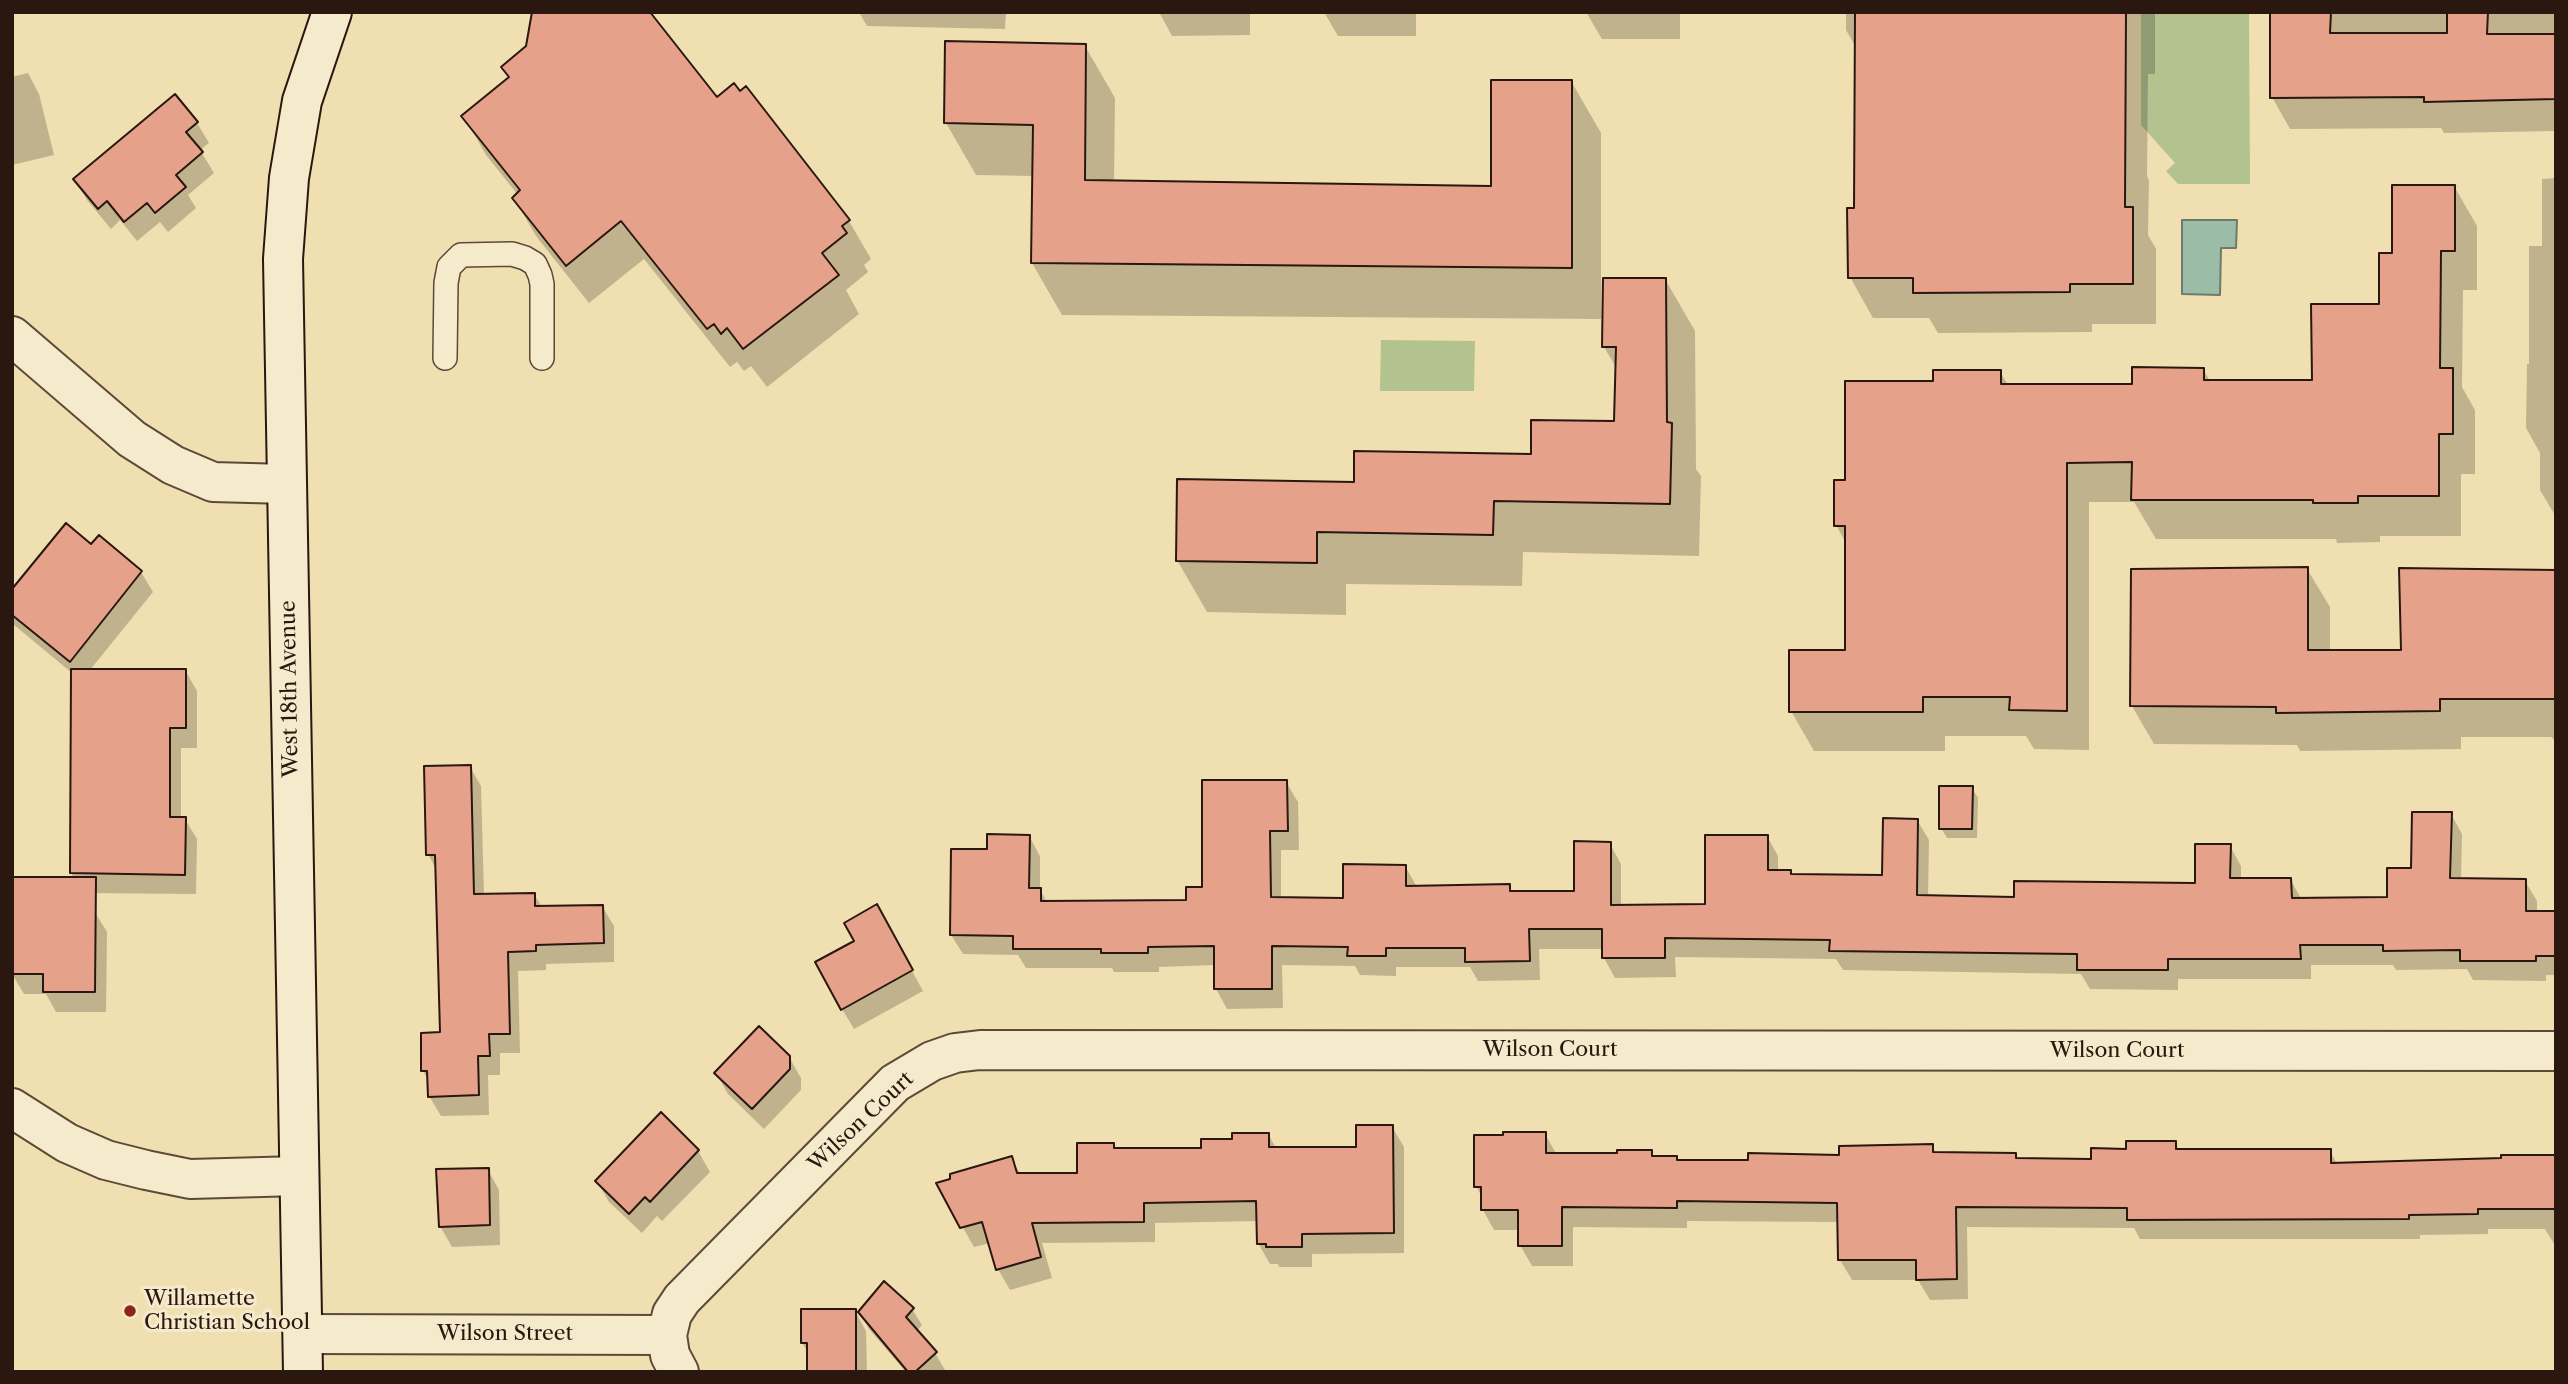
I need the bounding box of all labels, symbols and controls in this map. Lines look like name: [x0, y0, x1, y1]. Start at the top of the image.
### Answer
street label: West 18th Avenue: [276, 600, 304, 778]
street label: Wilson Court: [1483, 1037, 1617, 1063]
street label: Wilson Court: [2050, 1038, 2184, 1064]
street label: Wilson Court: [803, 1067, 919, 1177]
place label: Willamette Christian School: [144, 1286, 310, 1336]
marker: Willamette Christian School: [122, 1303, 138, 1319]
street label: Wilson Street: [437, 1321, 573, 1347]

